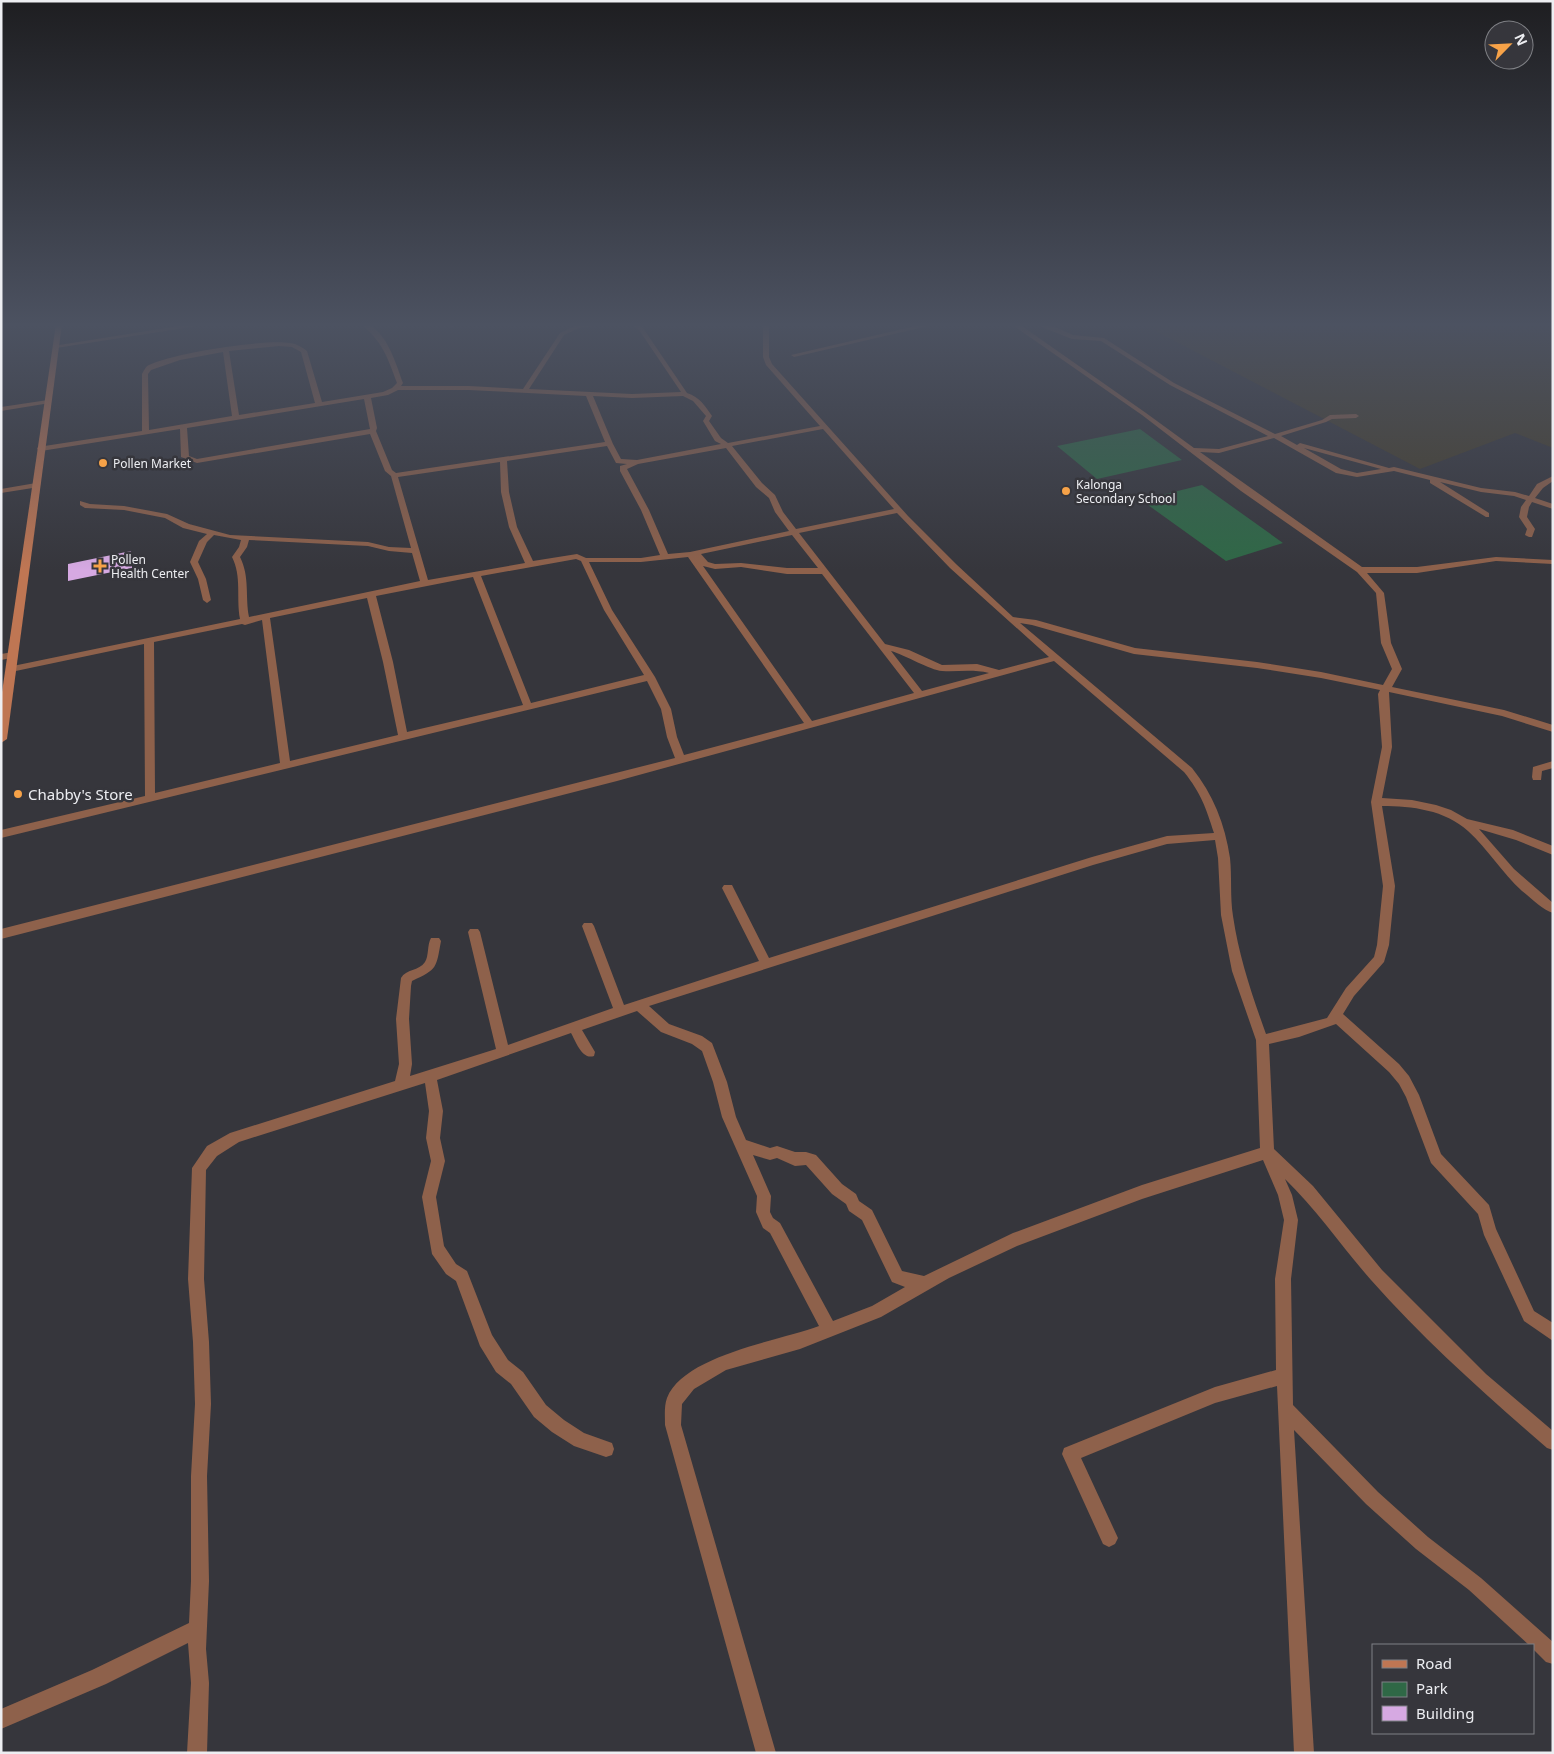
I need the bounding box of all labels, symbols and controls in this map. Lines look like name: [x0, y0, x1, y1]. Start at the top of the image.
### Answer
north arrow: [1484, 20, 1534, 70]
text: N: [1510, 30, 1532, 49]
place label: Pollen Market: [113, 455, 192, 472]
marker: Pollen Market: [97, 457, 109, 469]
place label: Kalonga Secondary School: [1076, 476, 1175, 507]
marker: Kalonga Secondary School: [1060, 485, 1072, 497]
place label: Pollen Health Center: [111, 551, 189, 582]
marker: Pollen Health Center: [93, 559, 107, 573]
place label: Chabby's Store: [28, 784, 133, 804]
marker: Chabby's Store: [12, 788, 24, 800]
legend: [1372, 1644, 1534, 1734]
text: Road: [1416, 1653, 1452, 1673]
text: Park: [1416, 1678, 1448, 1698]
text: Building: [1416, 1703, 1474, 1723]

